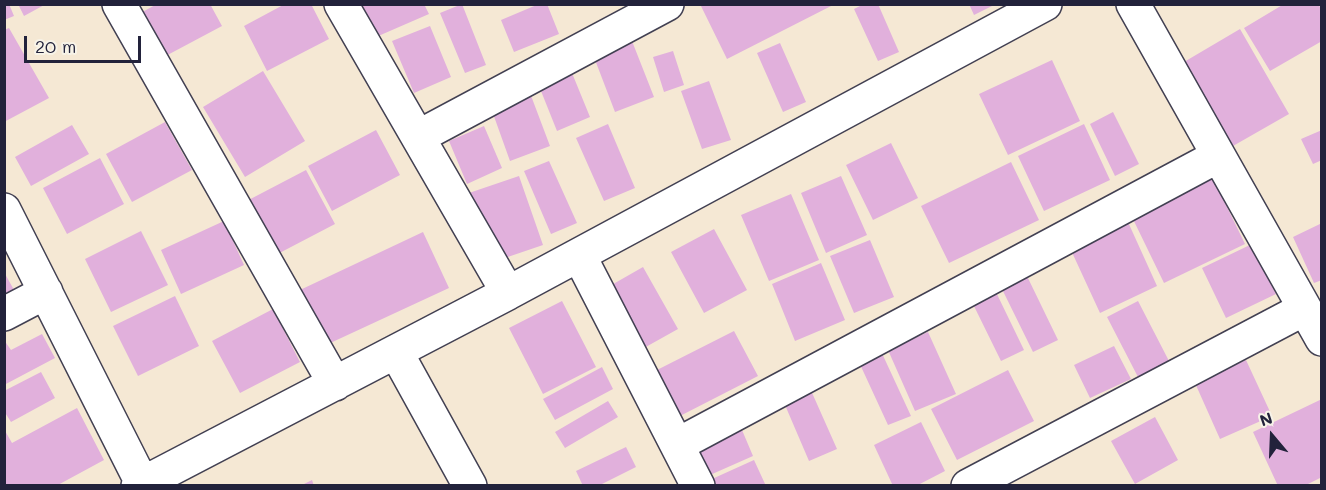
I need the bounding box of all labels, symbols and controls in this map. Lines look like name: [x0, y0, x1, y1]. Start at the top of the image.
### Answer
scale bar: [27, 24, 144, 62]
text: 20 m: [35, 34, 76, 58]
north arrow: [1242, 406, 1302, 466]
text: N: [1257, 407, 1275, 430]

